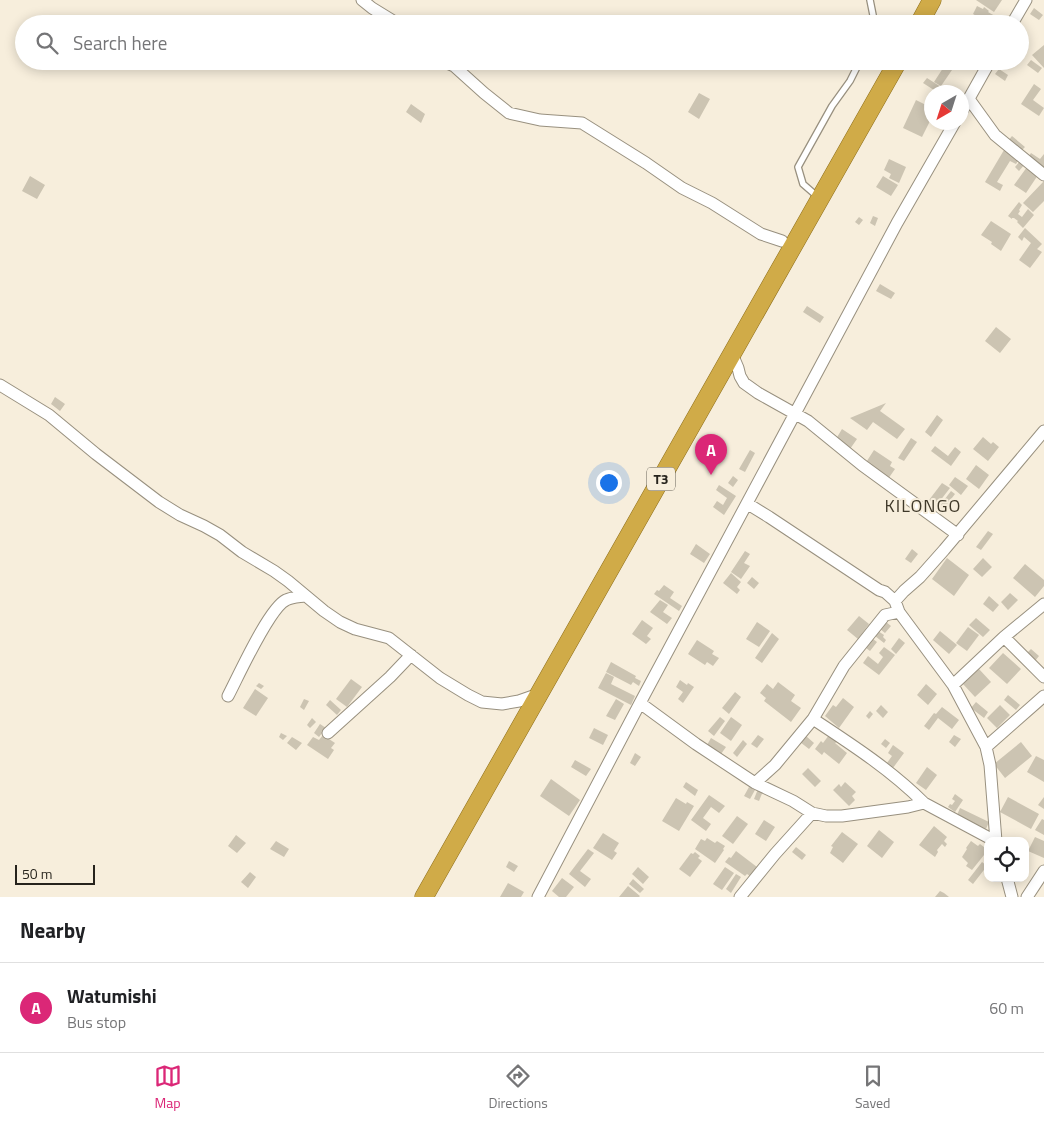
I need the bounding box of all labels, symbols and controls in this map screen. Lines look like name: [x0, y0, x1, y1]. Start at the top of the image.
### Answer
search box: [15, 15, 1029, 70]
text: Search here: [73, 28, 167, 57]
icon: search: [33, 29, 61, 57]
north arrow: [924, 85, 969, 130]
pin: A: [695, 434, 727, 475]
road number: T3: [647, 468, 675, 490]
your location: [596, 470, 622, 496]
district label: KILONGO: [885, 492, 961, 519]
map controls: [984, 837, 1029, 882]
button: locate: [984, 837, 1029, 882]
scale bar: [15, 862, 95, 885]
text: 50 m: [22, 863, 52, 884]
text: Nearby: [20, 914, 85, 946]
text: Watumishi: [67, 981, 157, 1010]
text: A: [31, 996, 41, 1020]
text: 60 m: [989, 996, 1024, 1020]
text: Bus stop: [67, 1010, 126, 1034]
tab: Map: [154, 1062, 182, 1113]
tab: Directions: [489, 1062, 548, 1113]
tab: Saved: [855, 1062, 891, 1113]

